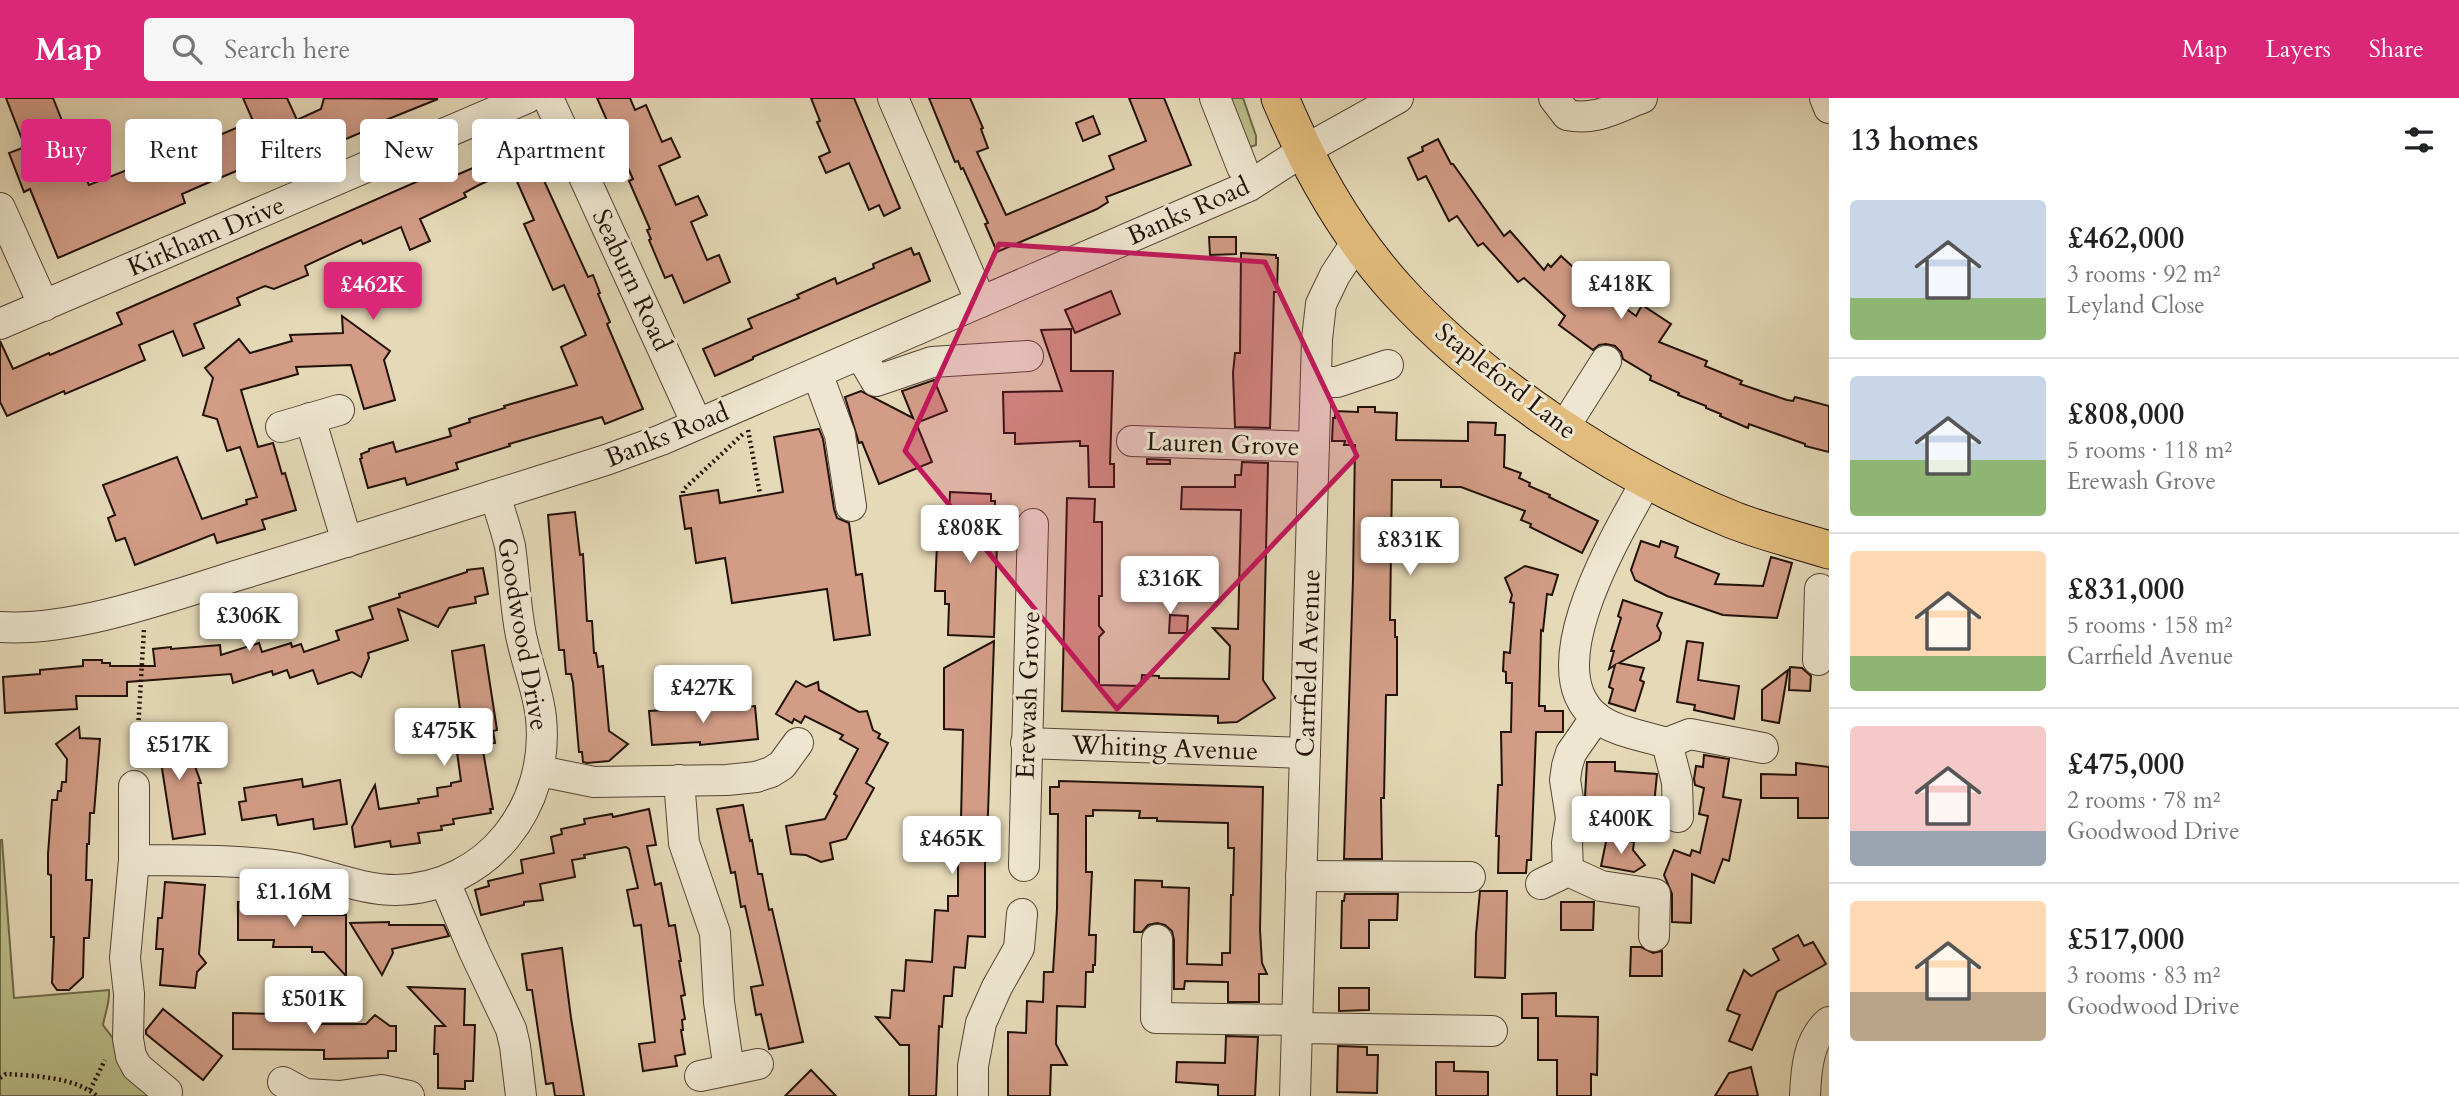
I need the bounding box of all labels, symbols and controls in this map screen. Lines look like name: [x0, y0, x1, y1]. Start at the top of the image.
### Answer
search box: [144, 18, 634, 81]
text: Map: [35, 27, 102, 72]
icon: search: [168, 30, 206, 68]
text: Search here: [224, 32, 350, 67]
text: Map: [2182, 33, 2228, 66]
text: Layers: [2266, 33, 2331, 66]
text: Share: [2369, 33, 2424, 66]
chip: Buy: [21, 119, 111, 182]
chip: Rent: [125, 119, 222, 182]
chip: Filters: [236, 119, 346, 182]
chip: New: [360, 119, 458, 182]
chip: Apartment: [472, 119, 629, 182]
text: 13 homes: [1850, 120, 1979, 161]
icon: filters: [2400, 121, 2438, 159]
street label: Banks Road: [1121, 168, 1255, 254]
street label: Kirkham Drive: [122, 187, 290, 285]
street label: Seaburn Road: [584, 203, 680, 357]
text: £462,000: [2067, 218, 2184, 259]
icon: home: [1906, 228, 1990, 312]
text: 3 rooms · 92 m²: [2067, 259, 2220, 290]
pin: £462K: [324, 262, 422, 322]
pin: £418K: [1572, 262, 1670, 321]
text: £418K: [1588, 268, 1654, 299]
text: £462K: [340, 269, 406, 300]
text: Leyland Close: [2067, 290, 2205, 321]
street label: Stapleford Lane: [1428, 315, 1584, 447]
street label: Banks Road: [600, 394, 734, 476]
text: £808,000: [2067, 394, 2184, 435]
icon: home: [1906, 404, 1990, 488]
street label: Lauren Grove: [1146, 424, 1300, 464]
text: 5 rooms · 118 m²: [2067, 435, 2232, 466]
text: Erewash Grove: [2067, 466, 2216, 497]
pin: £808K: [921, 505, 1019, 565]
text: £808K: [937, 512, 1003, 543]
pin: £831K: [1361, 518, 1459, 577]
text: £831K: [1377, 524, 1443, 555]
street label: Goodwood Drive: [489, 535, 557, 733]
pin: £316K: [1121, 556, 1219, 616]
text: £316K: [1137, 563, 1203, 594]
street label: Carrfield Avenue: [1287, 568, 1329, 758]
text: £831,000: [2067, 569, 2184, 610]
icon: home: [1906, 579, 1990, 663]
pin: £306K: [200, 594, 298, 653]
text: £306K: [216, 600, 282, 631]
street label: Erewash Grove: [1008, 610, 1048, 780]
text: 5 rooms · 158 m²: [2067, 610, 2232, 641]
text: Carrfield Avenue: [2067, 641, 2234, 672]
pin: £427K: [654, 666, 752, 725]
text: £427K: [670, 672, 736, 703]
pin: £475K: [395, 708, 493, 768]
text: £475K: [411, 715, 477, 746]
pin: £517K: [130, 722, 228, 782]
street label: Whiting Avenue: [1070, 727, 1259, 769]
text: £517K: [146, 729, 212, 760]
text: £475,000: [2067, 744, 2184, 785]
icon: home: [1906, 754, 1990, 838]
text: 2 rooms · 78 m²: [2067, 785, 2220, 816]
pin: £400K: [1572, 796, 1670, 856]
text: £400K: [1588, 803, 1654, 834]
pin: £465K: [903, 816, 1001, 876]
text: Goodwood Drive: [2067, 816, 2240, 847]
text: £465K: [919, 823, 985, 854]
pin: £1.16M: [237, 870, 351, 929]
text: £1.16M: [256, 876, 332, 907]
text: £517,000: [2067, 919, 2184, 960]
icon: home: [1906, 929, 1990, 1013]
text: 3 rooms · 83 m²: [2067, 960, 2220, 991]
pin: £501K: [265, 976, 363, 1036]
text: £501K: [281, 983, 347, 1014]
text: Goodwood Drive: [2067, 991, 2240, 1022]

